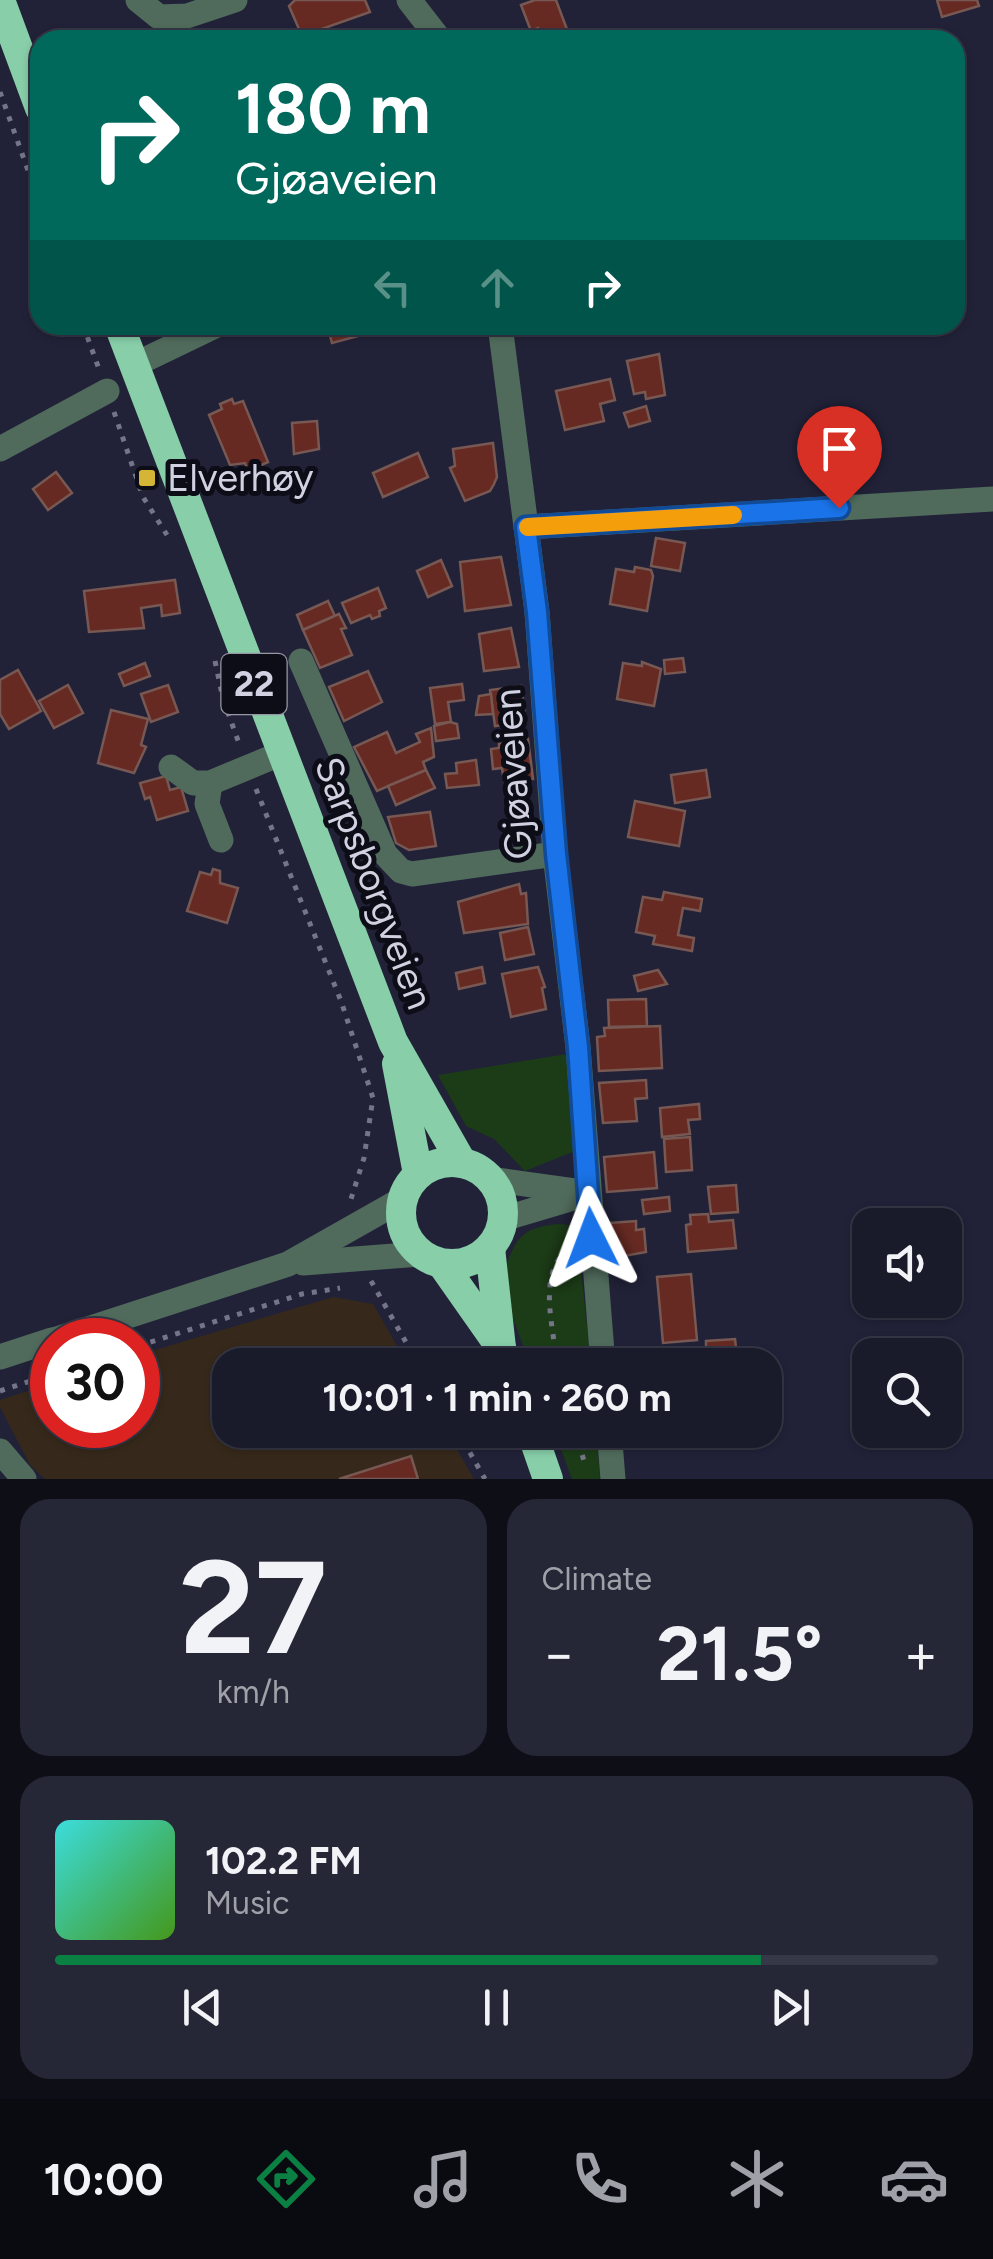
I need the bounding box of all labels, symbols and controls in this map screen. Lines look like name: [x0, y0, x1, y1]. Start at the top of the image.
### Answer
text: 180 m: [235, 66, 430, 151]
icon: right: [70, 70, 200, 200]
text: Gjøaveien: [235, 151, 438, 205]
icon: left: [365, 260, 420, 315]
icon: ahead: [470, 260, 525, 315]
icon: right: [575, 260, 630, 315]
pin: [797, 406, 882, 509]
icon: arrive: [812, 421, 867, 476]
place label: Elverhøy: [167, 455, 313, 501]
marker: Elverhøy: [136, 467, 158, 489]
road number: 22: [222, 654, 286, 714]
street label: Gjøaveien: [484, 687, 542, 861]
street label: Sarpsborgveien: [305, 751, 443, 1015]
position arrow: [539, 1186, 643, 1290]
map controls: [852, 1208, 962, 1448]
button: sound: [852, 1208, 962, 1318]
speed limit sign: 30: [30, 1318, 160, 1448]
button: search: [852, 1338, 962, 1448]
text: 10:01 · 1 min · 260 m: [322, 1375, 672, 1421]
text: 27: [179, 1530, 327, 1686]
text: Climate: [542, 1560, 652, 1598]
text: 21.5°: [657, 1609, 823, 1699]
text: −: [542, 1621, 576, 1687]
text: +: [904, 1621, 938, 1687]
text: km/h: [217, 1673, 290, 1711]
text: 102.2 FM: [205, 1838, 362, 1884]
text: Music: [205, 1884, 290, 1922]
icon: previous: [175, 1980, 230, 2035]
icon: pause: [469, 1980, 524, 2035]
icon: next: [763, 1980, 818, 2035]
icon: directions: [251, 2144, 321, 2214]
icon: music: [408, 2144, 478, 2214]
icon: phone: [565, 2144, 635, 2214]
icon: climate: [722, 2144, 792, 2214]
icon: car: [879, 2144, 949, 2214]
text: 10:00: [44, 2152, 164, 2206]

